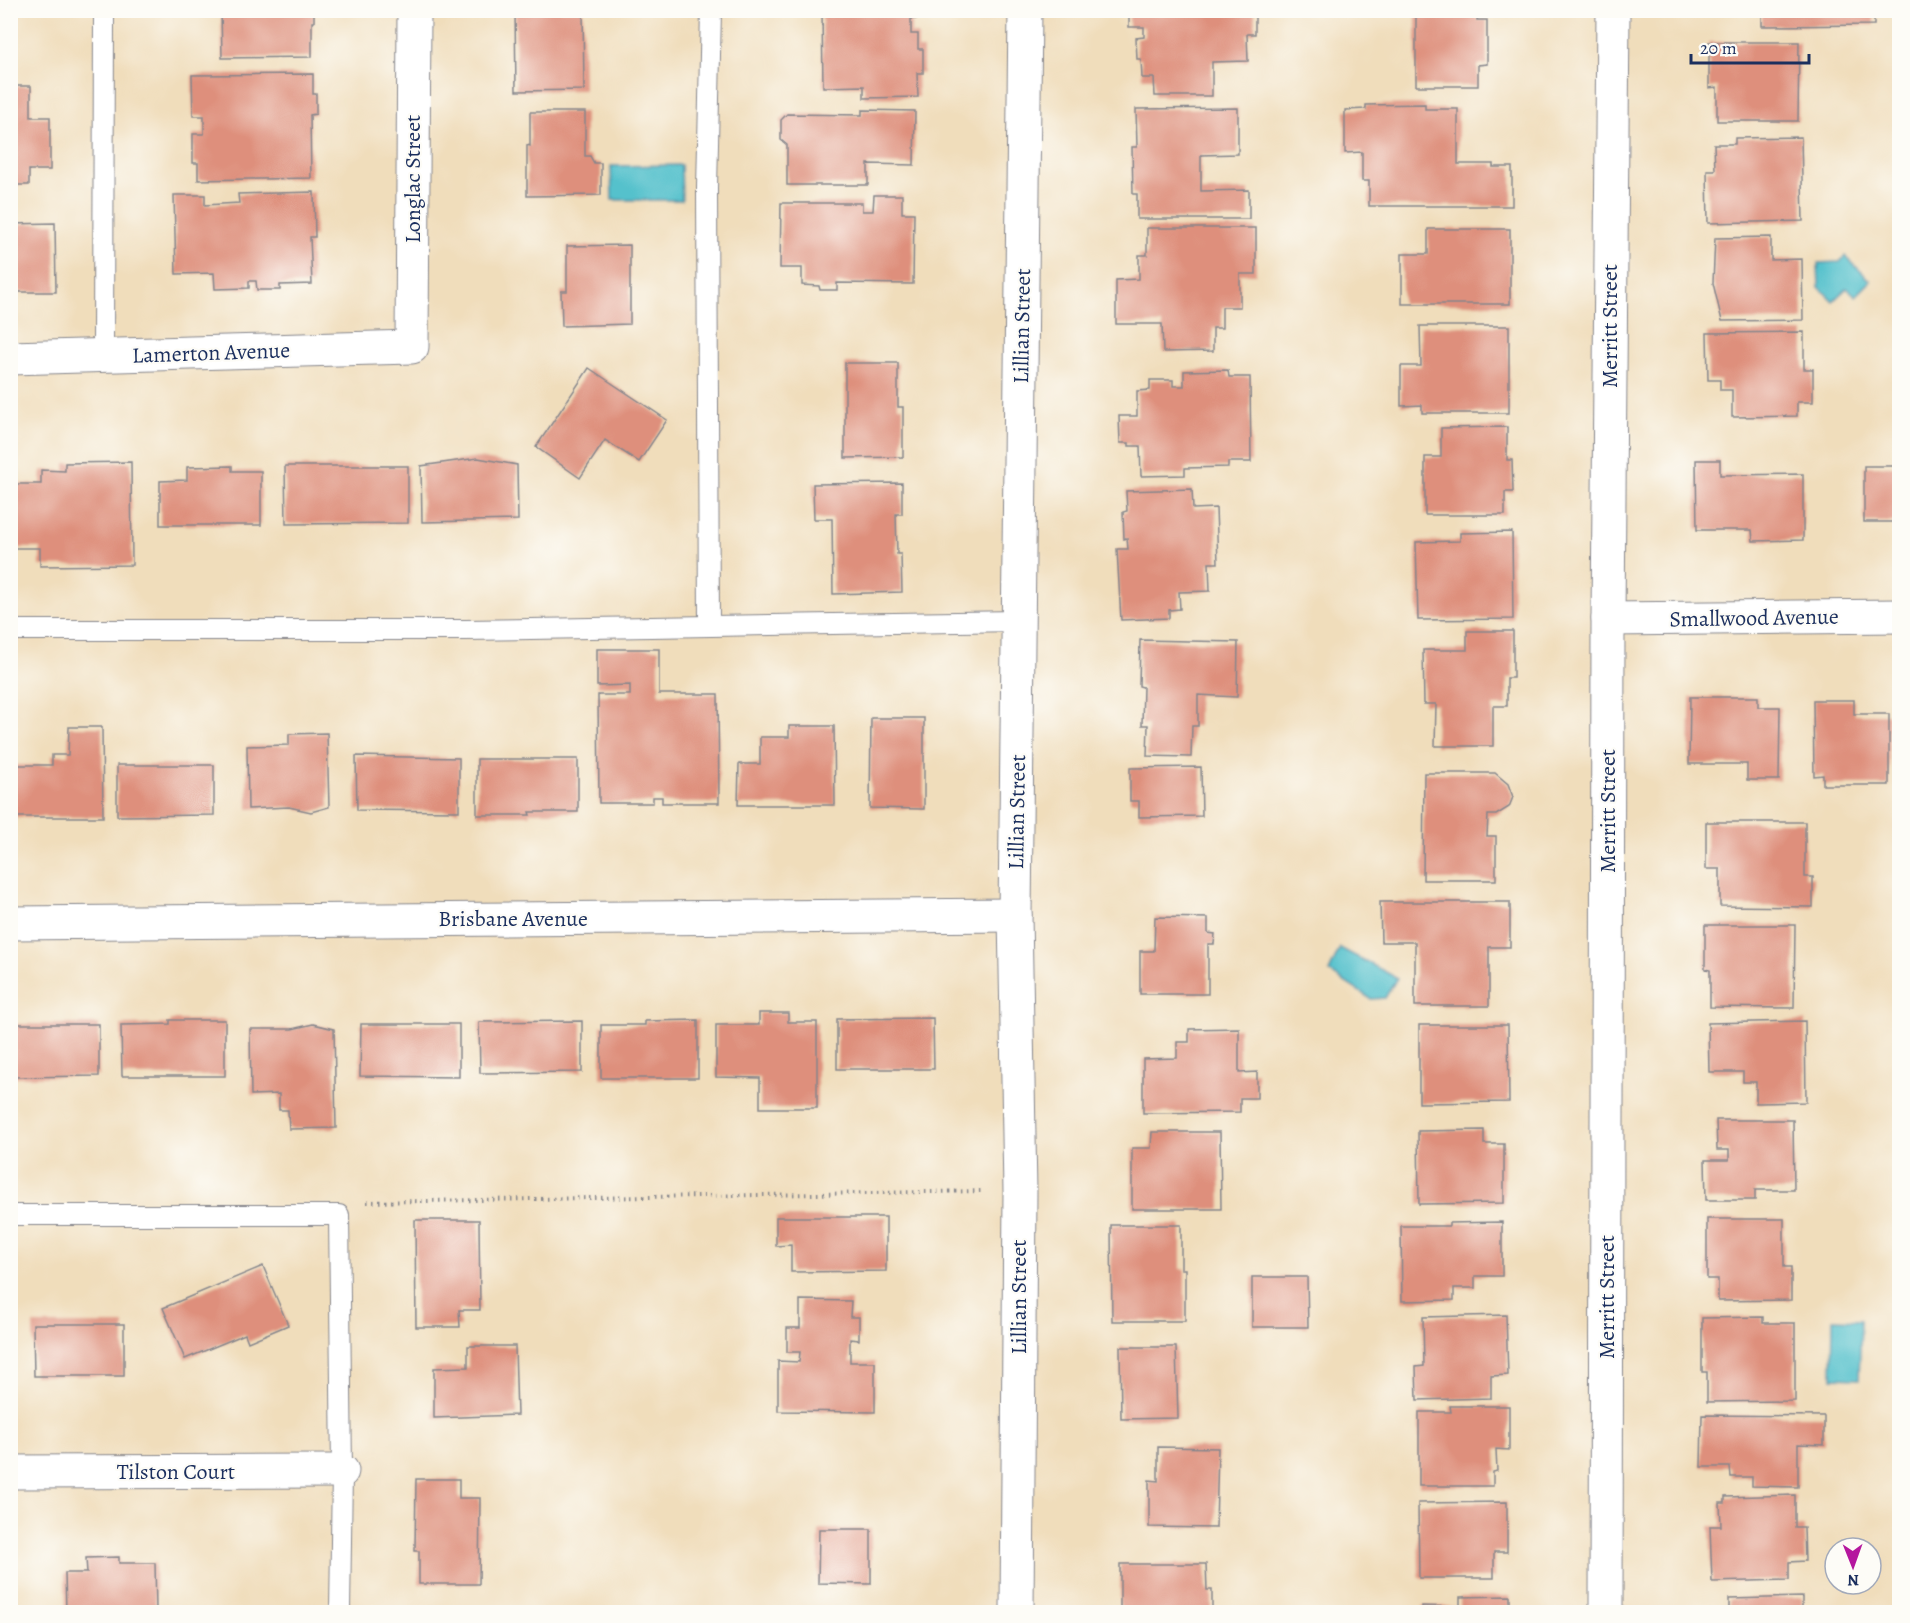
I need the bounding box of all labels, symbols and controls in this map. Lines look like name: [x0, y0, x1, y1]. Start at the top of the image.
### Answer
scale bar: [1691, 27, 1810, 65]
text: 20 m: [1700, 36, 1737, 60]
street label: Longlac Street: [398, 115, 428, 243]
street label: Merritt Street: [1595, 264, 1625, 388]
street label: Lillian Street: [1006, 268, 1038, 384]
street label: Lamerton Avenue: [131, 335, 291, 371]
street label: Smallwood Avenue: [1669, 602, 1839, 634]
street label: Merritt Street: [1593, 749, 1623, 873]
street label: Lillian Street: [1001, 754, 1033, 870]
street label: Brisbane Avenue: [438, 904, 588, 934]
street label: Merritt Street: [1592, 1235, 1622, 1359]
street label: Lillian Street: [1004, 1239, 1034, 1355]
street label: Tilston Court: [117, 1457, 235, 1487]
north arrow: [1823, 1536, 1883, 1596]
text: N: [1847, 1569, 1859, 1591]

